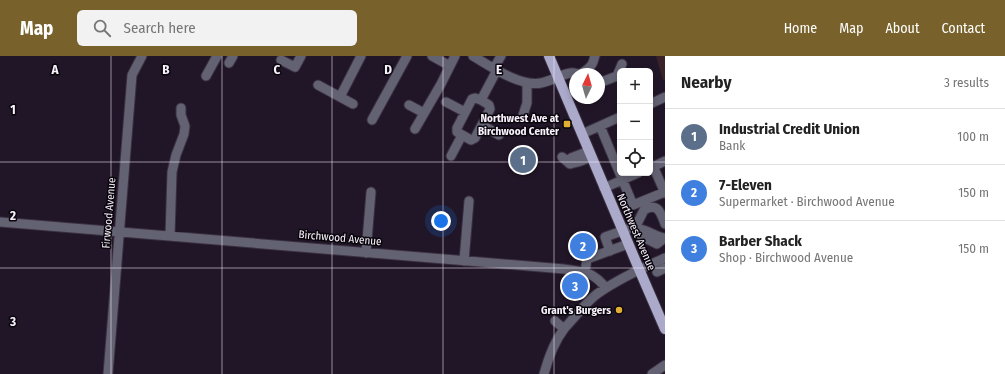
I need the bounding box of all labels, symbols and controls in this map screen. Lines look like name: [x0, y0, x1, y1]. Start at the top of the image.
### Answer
search box: [77, 10, 357, 46]
text: Map: [20, 17, 53, 40]
icon: search: [91, 17, 113, 39]
text: Search here: [123, 19, 196, 37]
text: Home: [784, 20, 817, 37]
text: Map: [839, 20, 863, 37]
text: About: [885, 20, 920, 37]
text: Contact: [942, 20, 985, 37]
text: A: [50, 62, 59, 77]
text: B: [162, 62, 170, 77]
text: C: [274, 62, 281, 77]
text: D: [384, 62, 392, 77]
text: E: [496, 62, 502, 77]
north arrow: [569, 68, 605, 104]
map controls: [617, 68, 653, 176]
button: +: [617, 68, 653, 104]
text: Nearby: [681, 72, 732, 93]
text: 3 results: [944, 75, 989, 90]
text: 1: [10, 102, 16, 117]
button: −: [617, 104, 653, 140]
place label: Northwest Ave at Birchwood Center: [478, 112, 560, 138]
marker: Northwest Ave at Birchwood Center: [562, 119, 572, 129]
text: Industrial Credit Union: [719, 120, 860, 138]
text: 1: [691, 129, 697, 144]
text: 100 m: [957, 129, 989, 144]
text: Bank: [719, 138, 745, 153]
button: locate: [617, 140, 653, 176]
pin: 1: [510, 145, 536, 175]
text: 7-Eleven: [719, 176, 772, 194]
street label: Firwood Avenue: [99, 177, 119, 249]
text: 2: [691, 185, 697, 200]
text: 150 m: [958, 185, 989, 200]
street label: Northwest Avenue: [614, 192, 658, 272]
text: Supermarket · Birchwood Avenue: [719, 194, 895, 209]
text: 2: [9, 208, 16, 223]
your location: [431, 211, 451, 231]
street label: Birchwood Avenue: [298, 228, 382, 248]
pin: 2: [570, 231, 596, 261]
text: Barber Shack: [719, 232, 802, 250]
text: 3: [691, 241, 697, 256]
text: 150 m: [958, 241, 989, 256]
text: Shop · Birchwood Avenue: [719, 250, 853, 265]
pin: 3: [562, 271, 588, 301]
place label: Grant's Burgers: [541, 304, 611, 317]
marker: Grant's Burgers: [614, 305, 624, 315]
text: 3: [9, 314, 16, 329]

